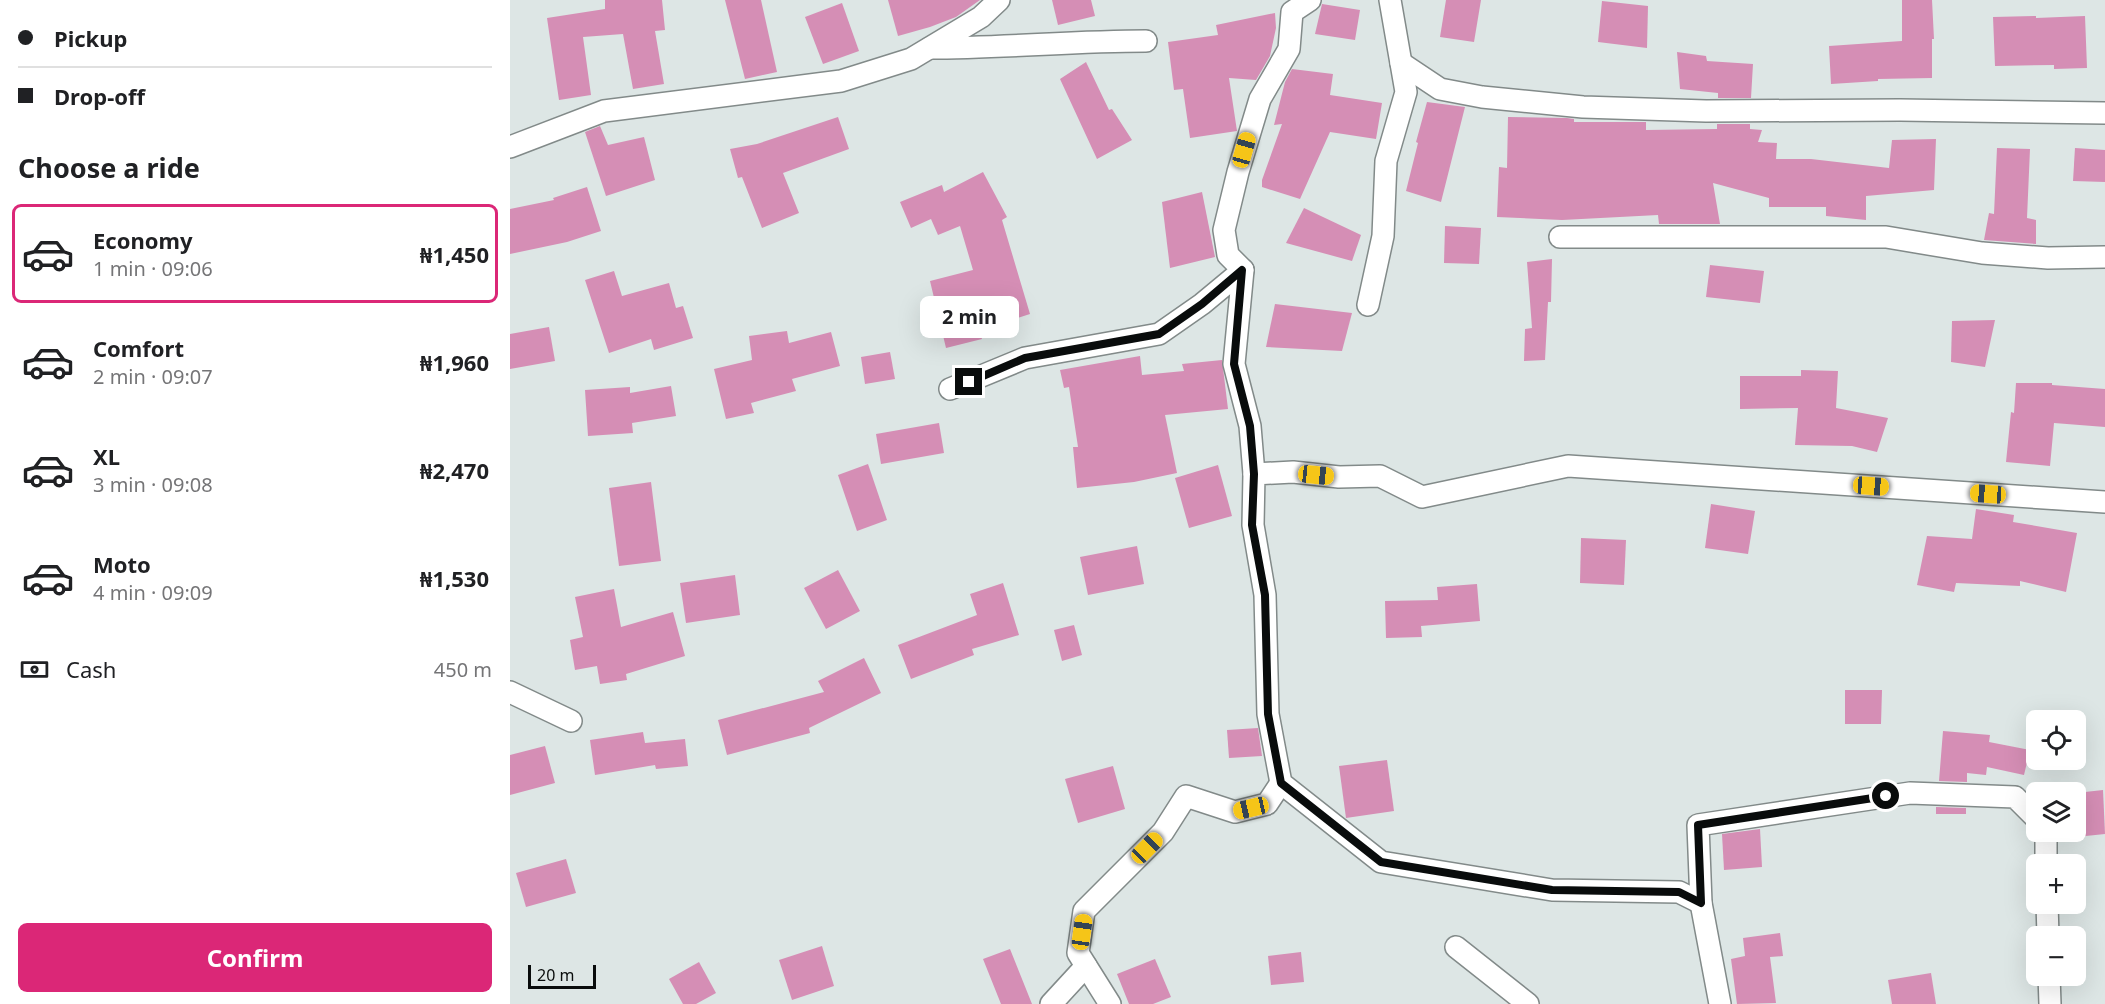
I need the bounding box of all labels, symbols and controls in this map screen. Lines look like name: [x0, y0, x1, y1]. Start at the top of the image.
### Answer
text: Pickup: [54, 23, 127, 53]
text: Drop-off: [54, 81, 145, 111]
car: [1230, 130, 1258, 170]
text: Choose a ride: [18, 149, 200, 186]
text: Economy: [93, 225, 192, 255]
icon: car: [21, 227, 75, 281]
text: ₦1,450: [420, 239, 489, 269]
text: 1 min · 09:06: [93, 255, 213, 282]
callout: 2 min: [920, 295, 1018, 337]
text: 2 min: [942, 303, 997, 330]
text: Comfort: [93, 333, 184, 363]
icon: car: [21, 335, 75, 389]
text: ₦1,960: [420, 347, 489, 377]
text: 2 min · 09:07: [93, 363, 213, 390]
route end: [955, 368, 982, 395]
text: XL: [93, 441, 120, 471]
icon: car: [21, 443, 75, 497]
text: ₦2,470: [420, 455, 489, 485]
car: [1297, 464, 1335, 486]
text: 3 min · 09:08: [93, 471, 213, 498]
car: [1852, 476, 1890, 496]
car: [1969, 484, 2007, 504]
text: Moto: [93, 549, 151, 579]
icon: car: [21, 551, 75, 605]
text: ₦1,530: [420, 563, 489, 593]
text: 4 min · 09:09: [93, 579, 213, 606]
icon: cash: [18, 653, 51, 686]
text: Cash: [66, 654, 116, 684]
text: 450 m: [434, 656, 492, 683]
map controls: [2026, 710, 2086, 986]
button: locate: [2026, 710, 2086, 770]
route start: [1872, 782, 1899, 809]
button: layers: [2026, 782, 2086, 842]
car: [1231, 795, 1271, 821]
car: [1128, 829, 1166, 867]
button: +: [2026, 854, 2086, 914]
car: [1071, 913, 1093, 951]
button: Confirm: [18, 923, 492, 992]
button: −: [2026, 926, 2086, 986]
scale bar: [528, 962, 596, 990]
text: 20 m: [537, 964, 574, 986]

